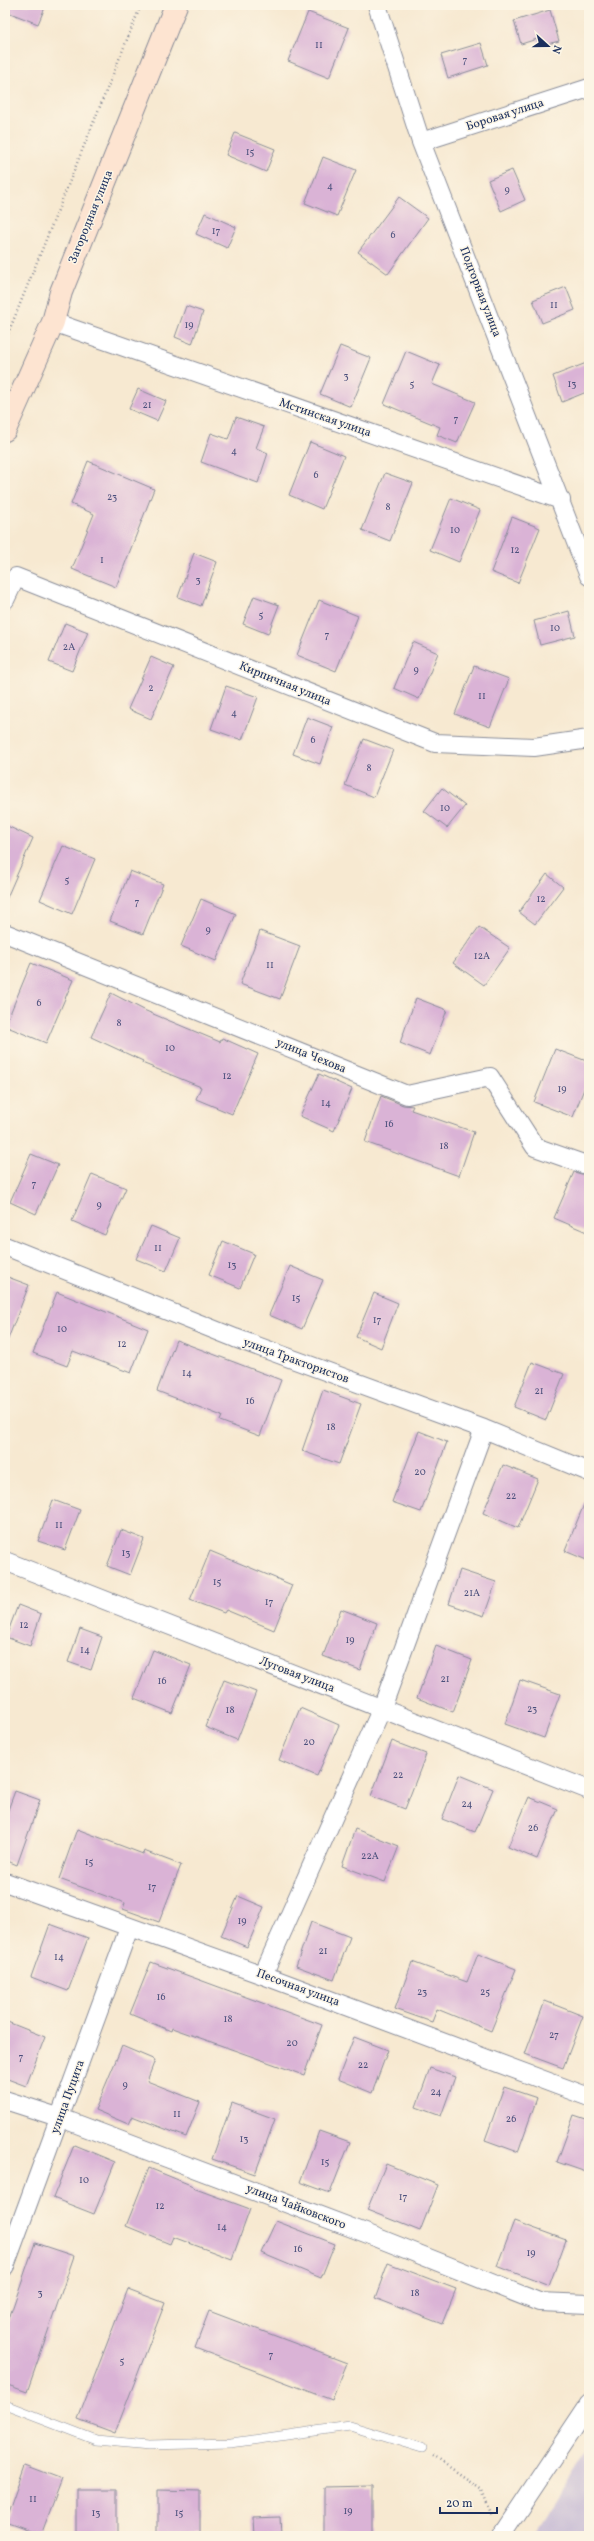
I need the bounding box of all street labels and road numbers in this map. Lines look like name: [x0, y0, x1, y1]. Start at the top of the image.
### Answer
street label: Боровая улица: [464, 95, 546, 135]
street label: Загородная улица: [65, 168, 117, 266]
street label: Подгорная улица: [455, 245, 505, 339]
street label: Мстинская улица: [277, 395, 373, 441]
street label: Кирпичная улица: [237, 658, 333, 710]
street label: улица Чехова: [274, 1035, 348, 1077]
street label: улица Трактористов: [241, 1334, 351, 1388]
street label: Луговая улица: [257, 1653, 337, 1697]
street label: Песочная улица: [254, 1965, 342, 2011]
street label: улица Пуцита: [47, 2058, 89, 2136]
street label: улица Чайковского: [244, 2181, 348, 2233]

